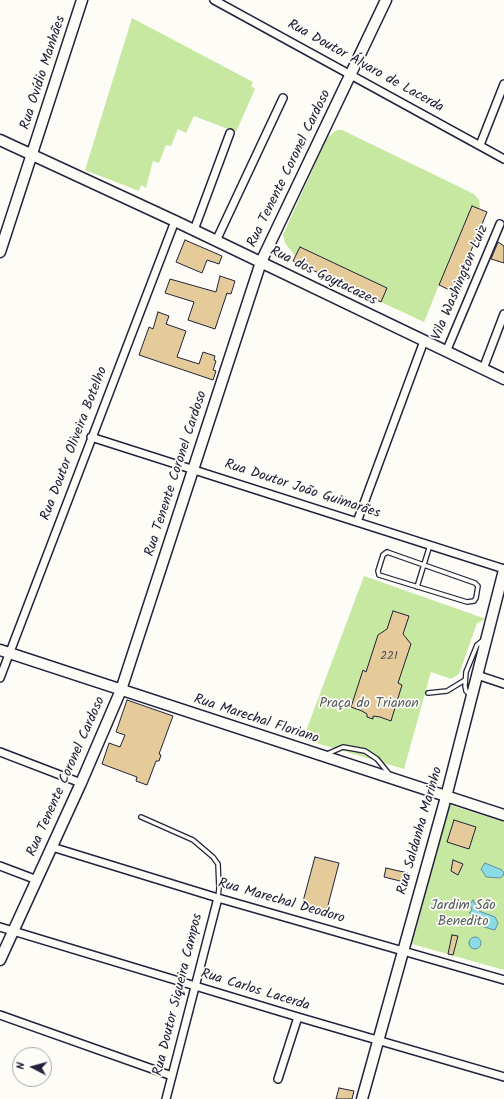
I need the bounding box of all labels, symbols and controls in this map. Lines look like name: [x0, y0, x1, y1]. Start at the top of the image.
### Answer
street label: Rua Ovídio Manhães: [18, 14, 70, 132]
street label: Rua Doutor Álvaro de Lacerda: [284, 17, 446, 117]
street label: Rua Tenente Coronel Cardoso: [244, 87, 336, 251]
street label: Vila Washington Luiz: [429, 223, 493, 343]
street label: Rua dos Goytacazes: [267, 244, 379, 310]
street label: Rua Doutor Oliveira Botelho: [38, 365, 112, 523]
street label: Rua Tenente Coronel Cardoso: [142, 389, 212, 559]
street label: Rua Doutor João Guimarães: [222, 457, 382, 523]
house number: 221: [380, 650, 398, 664]
street label: Rua Marechal Floriano: [191, 692, 321, 748]
street label: Rua Tenente Coronel Cardoso: [24, 694, 110, 860]
park label: Praça do Trianon: [319, 697, 419, 713]
street label: Rua Saldanha Marinho: [395, 765, 447, 897]
street label: Rua Marechal Deodoro: [216, 876, 346, 928]
park label: Jardim São Benedito: [430, 899, 496, 932]
street label: Rua Doutor Siqueira Campos: [151, 912, 207, 1078]
street label: Rua Carlos Lacerda: [199, 966, 311, 1016]
north arrow: [12, 1047, 52, 1087]
text: N: [12, 1061, 30, 1070]

